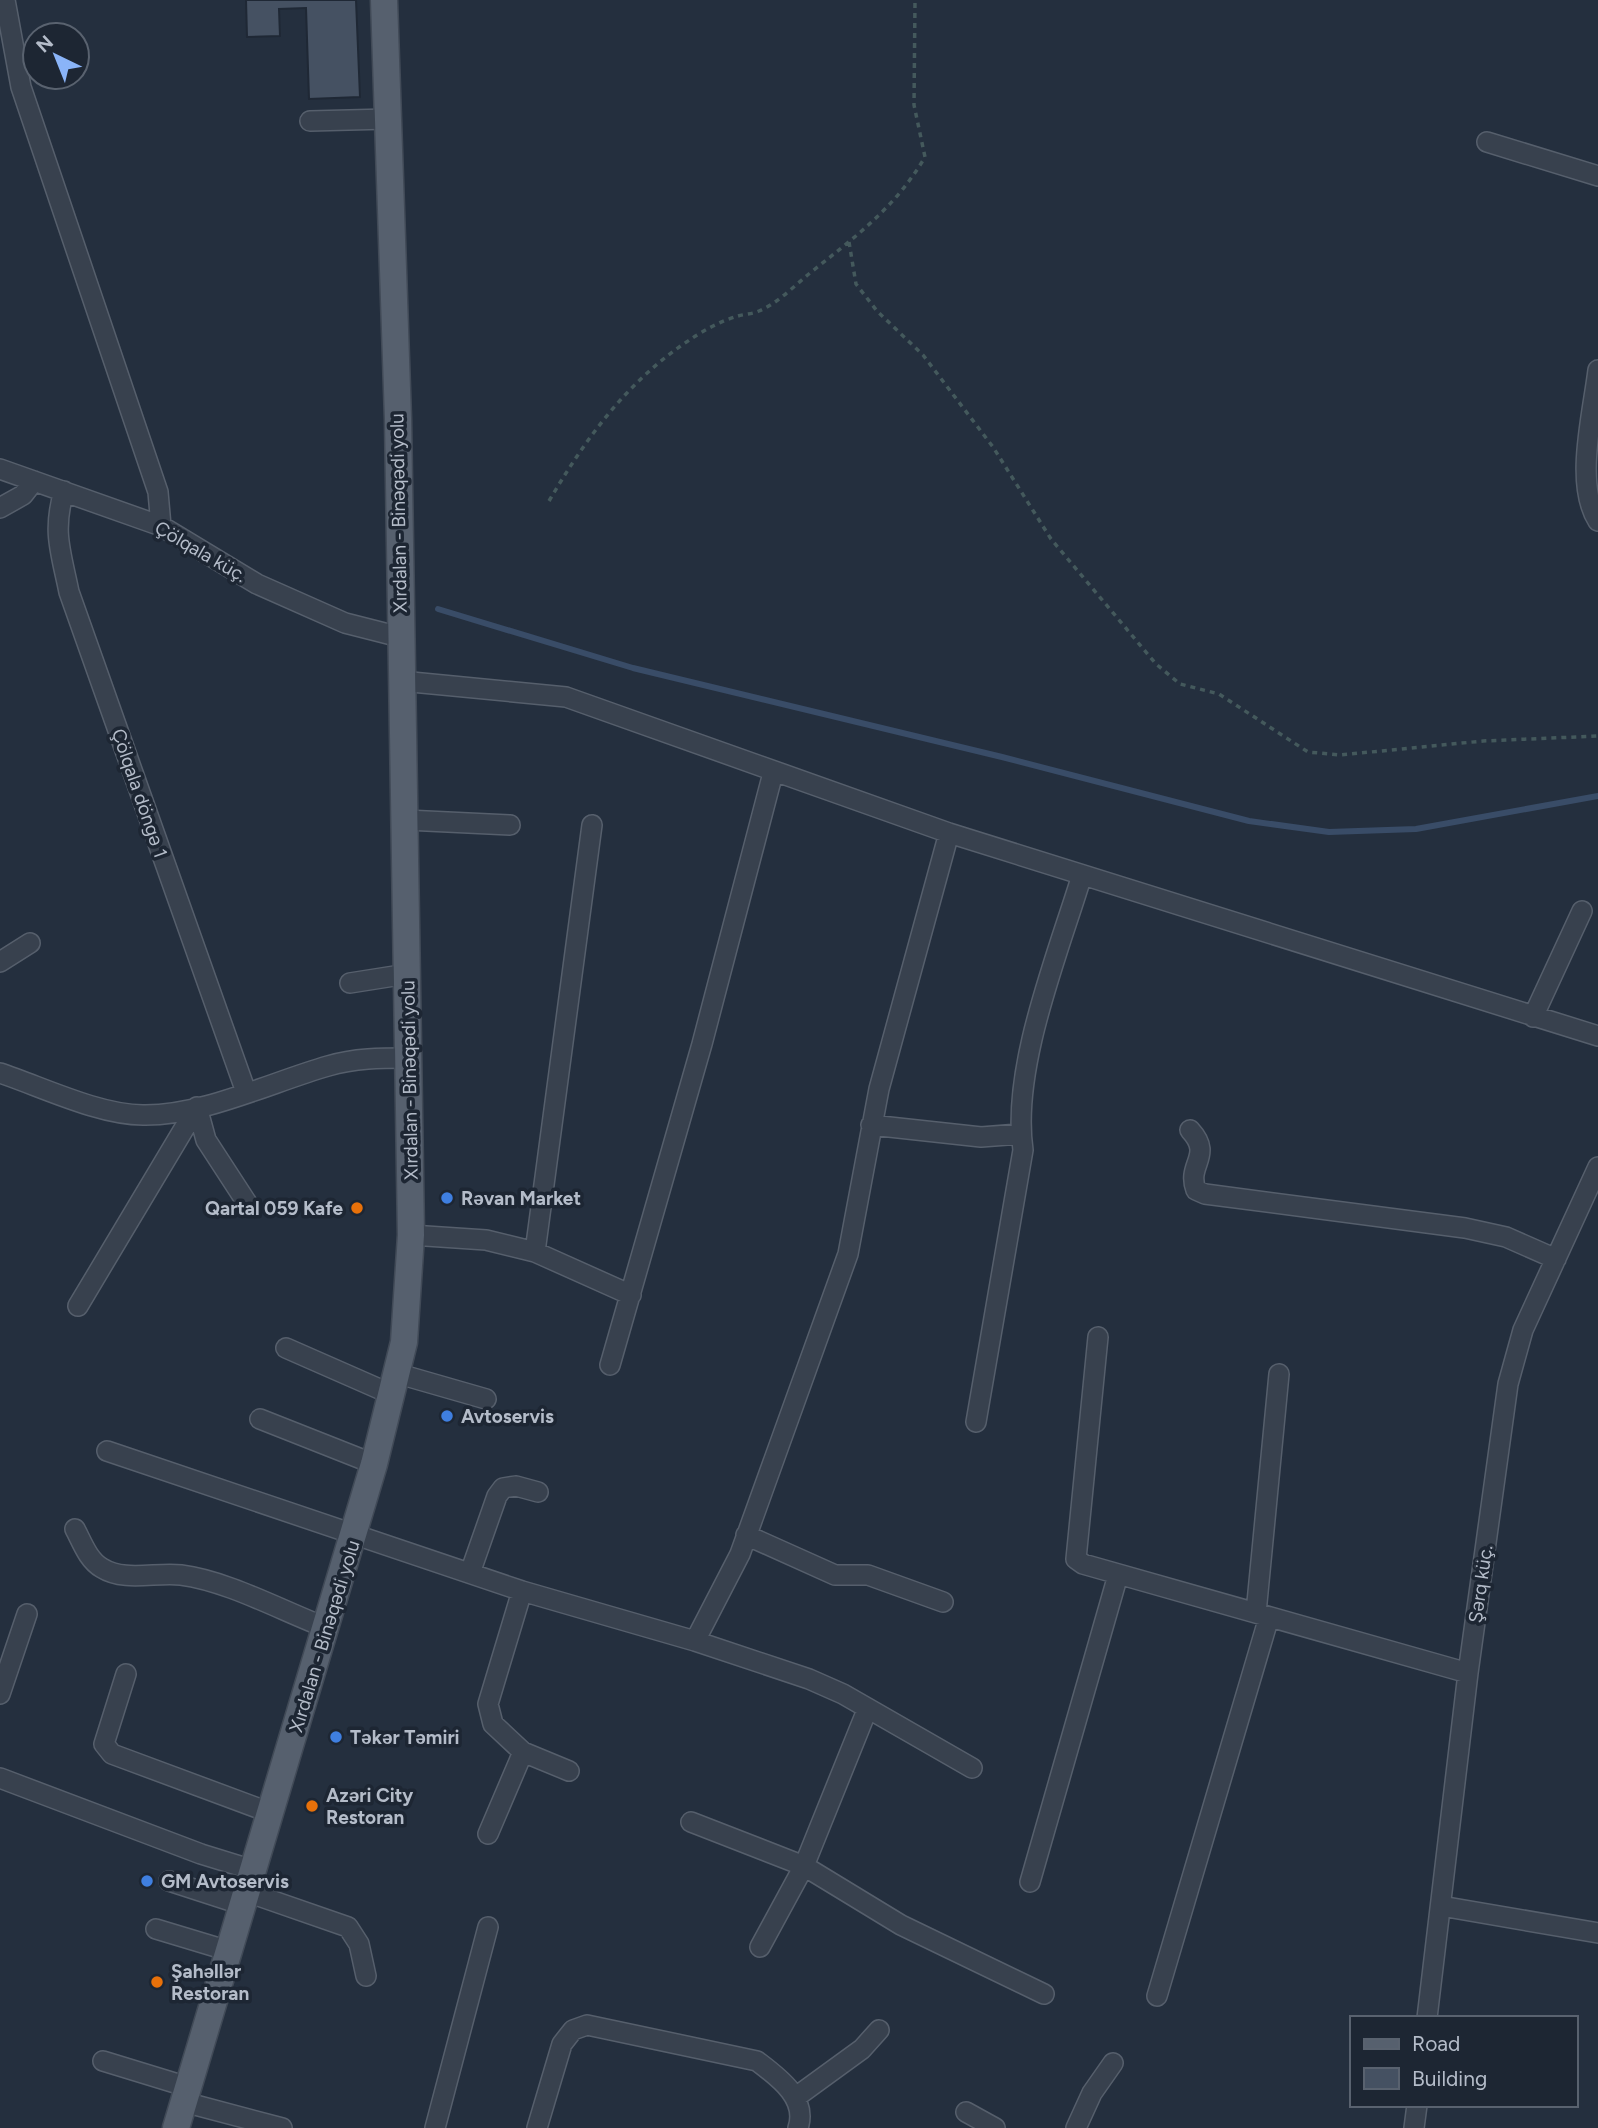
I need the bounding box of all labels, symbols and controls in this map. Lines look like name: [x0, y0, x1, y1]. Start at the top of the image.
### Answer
north arrow: [21, 21, 91, 91]
text: N: [32, 31, 58, 57]
street label: Xırdalan - Binəqədi yolu: [385, 413, 412, 613]
street label: Çölqala küç.: [151, 516, 251, 587]
street label: Çölqala döngə 1: [107, 726, 172, 861]
street label: Xırdalan - Binəqədi yolu: [396, 980, 423, 1180]
place label: Rəvan Market: [461, 1187, 581, 1210]
marker: Rəvan Market: [439, 1190, 455, 1206]
place label: Qartal 059 Kafe: [205, 1197, 343, 1220]
marker: Qartal 059 Kafe: [349, 1200, 365, 1216]
place label: Avtoservis: [461, 1405, 554, 1428]
marker: Avtoservis: [439, 1408, 455, 1424]
street label: Xırdalan - Binəqədi yolu: [284, 1537, 365, 1735]
street label: Şərq küç.: [1464, 1544, 1497, 1624]
place label: Təkər Təmiri: [350, 1726, 460, 1749]
marker: Təkər Təmiri: [328, 1729, 344, 1745]
place label: Azəri City Restoran: [326, 1784, 413, 1829]
marker: Azəri City Restoran: [304, 1798, 320, 1814]
place label: GM Avtoservis: [161, 1870, 289, 1893]
marker: GM Avtoservis: [139, 1873, 155, 1889]
place label: Şahəllər Restoran: [171, 1960, 249, 2005]
marker: Şahəllər Restoran: [149, 1974, 165, 1990]
legend: [1350, 2016, 1577, 2107]
text: Road: [1412, 2031, 1460, 2056]
text: Building: [1412, 2066, 1487, 2091]

